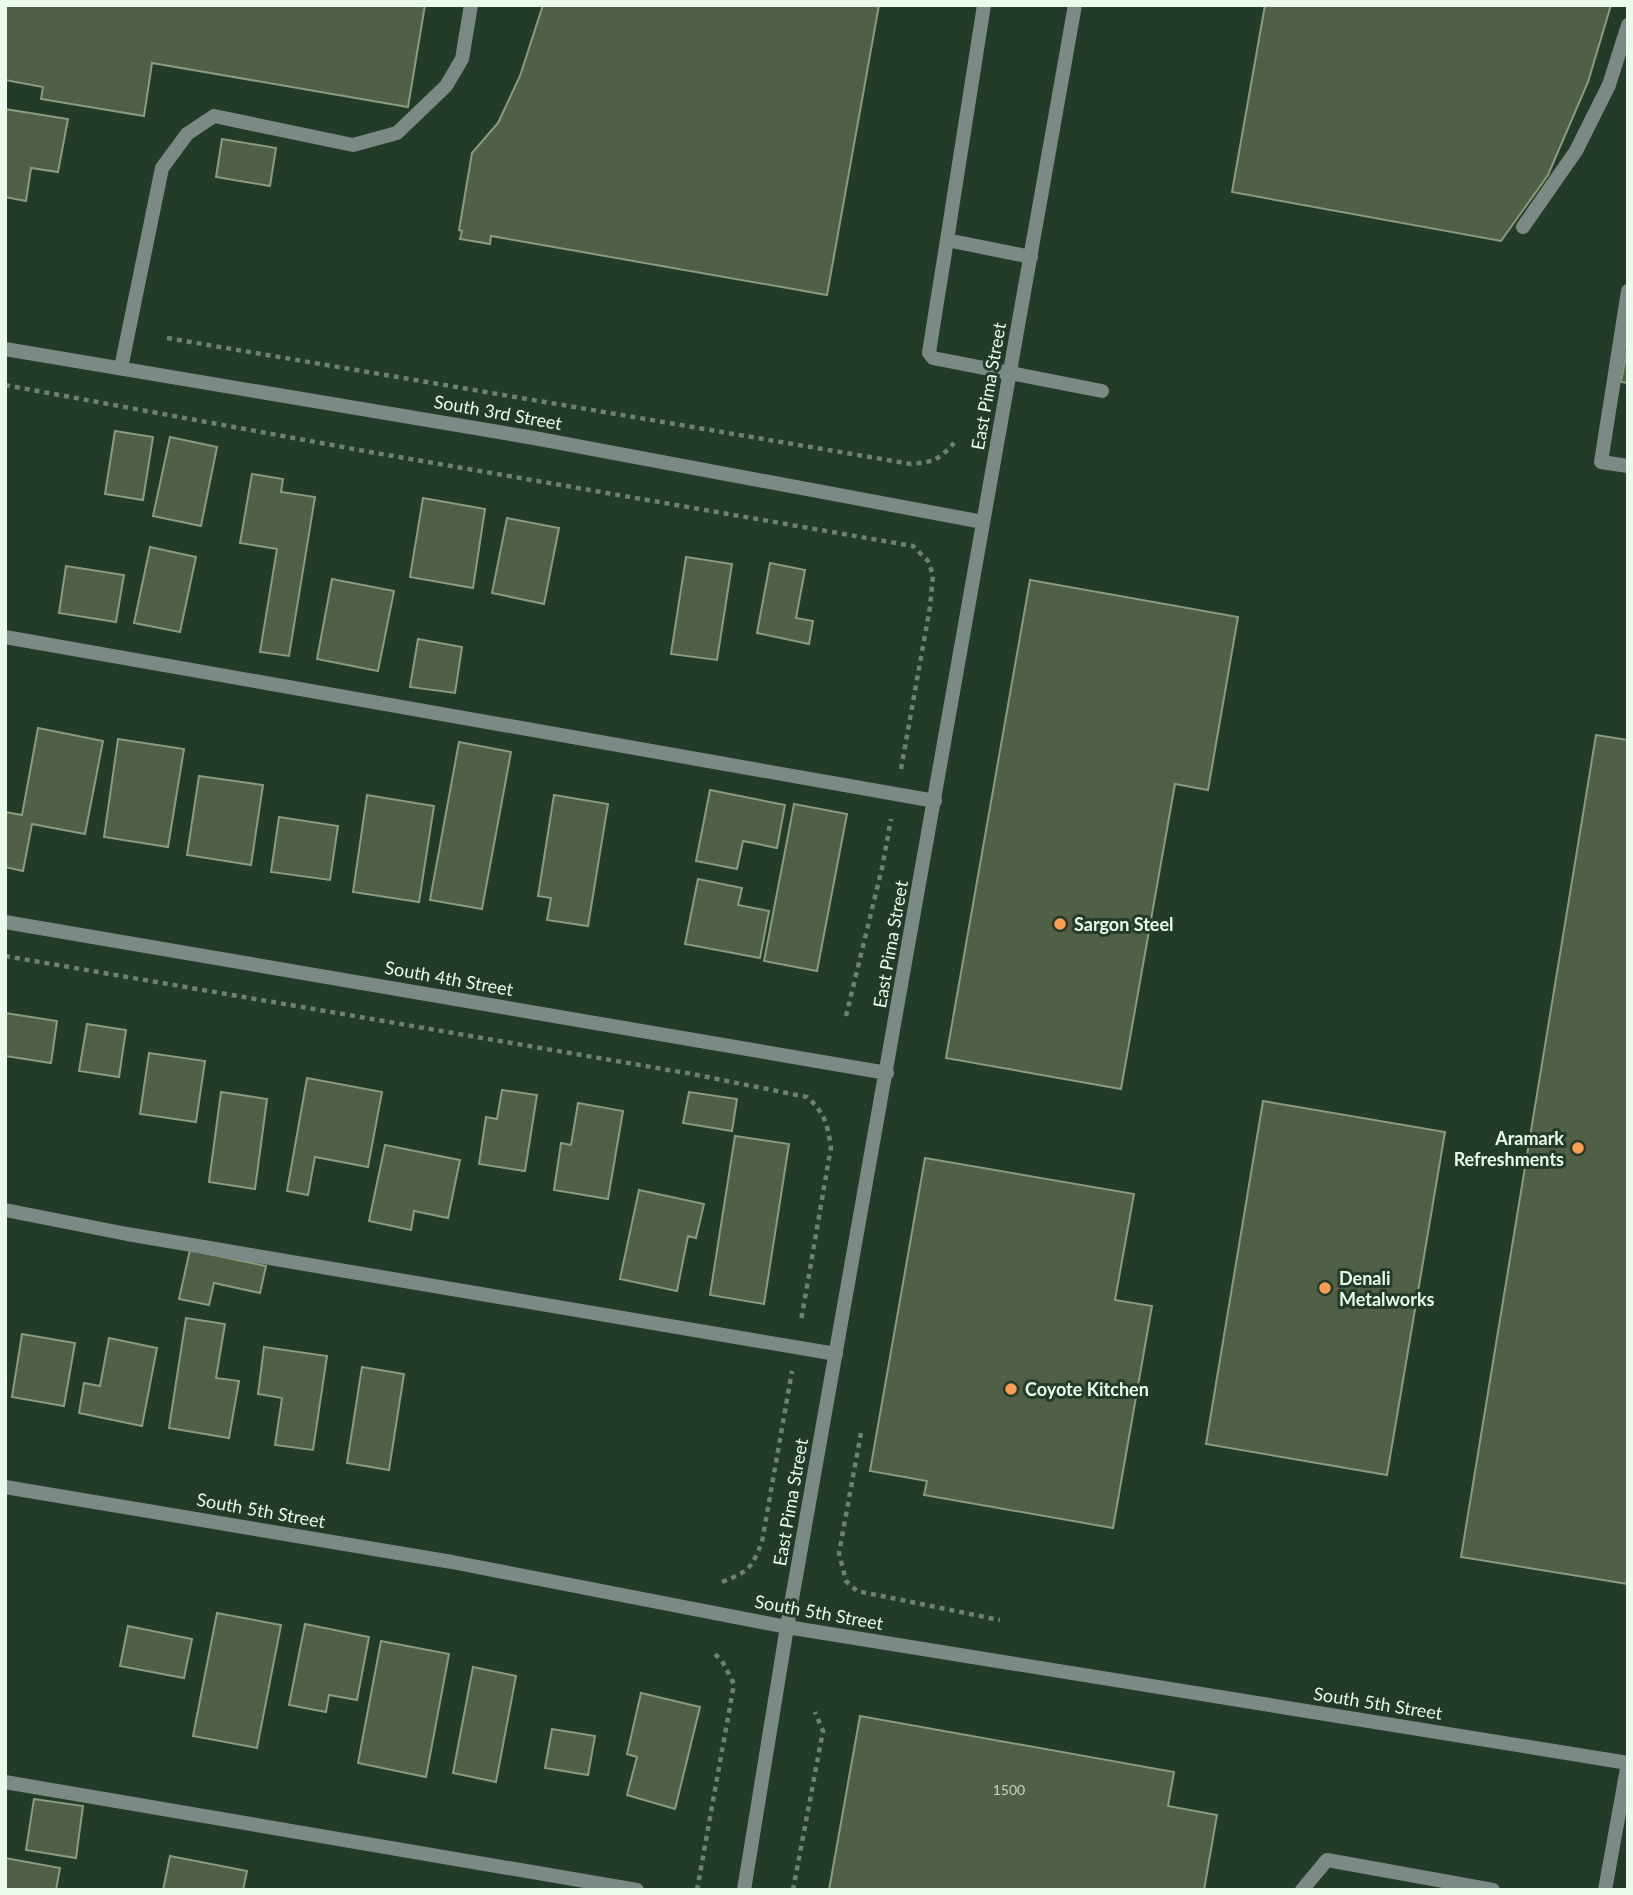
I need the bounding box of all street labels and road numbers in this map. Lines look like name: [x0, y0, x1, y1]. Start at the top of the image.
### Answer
street label: East Pima Street: [966, 320, 1010, 451]
street label: South 3rd Street: [432, 390, 564, 434]
street label: East Pima Street: [868, 878, 912, 1009]
street label: South 4th Street: [383, 956, 515, 1000]
street label: East Pima Street: [768, 1436, 812, 1567]
street label: South 5th Street: [195, 1488, 327, 1532]
street label: South 5th Street: [753, 1590, 885, 1634]
street label: South 5th Street: [1312, 1682, 1444, 1724]

